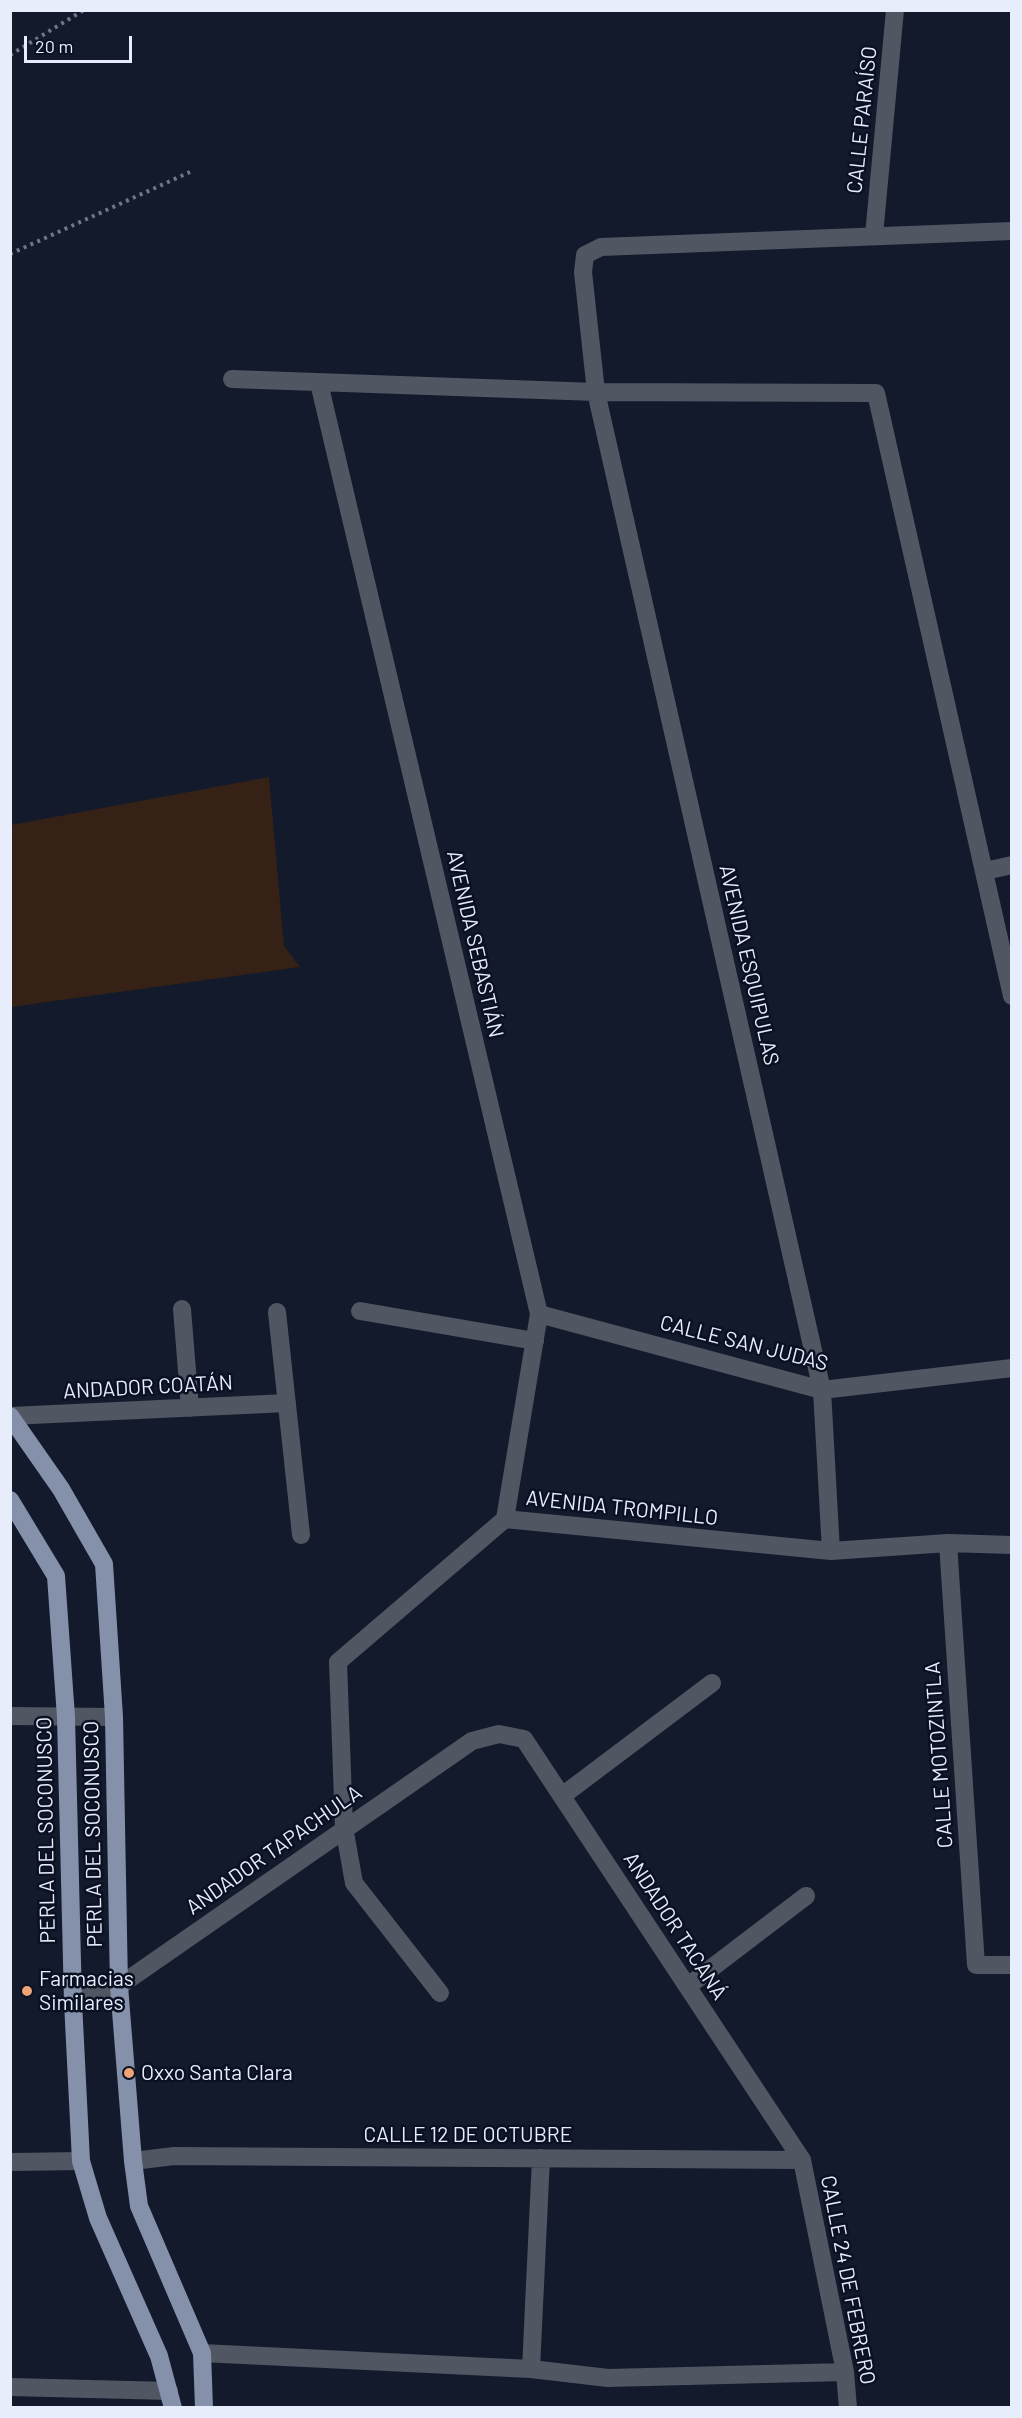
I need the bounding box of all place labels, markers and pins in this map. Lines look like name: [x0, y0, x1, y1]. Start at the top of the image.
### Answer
place label: Farmacias Similares: [39, 1966, 134, 2016]
marker: Farmacias Similares: [20, 1984, 34, 1998]
place label: Oxxo Santa Clara: [141, 2060, 293, 2086]
marker: Oxxo Santa Clara: [122, 2066, 136, 2080]

